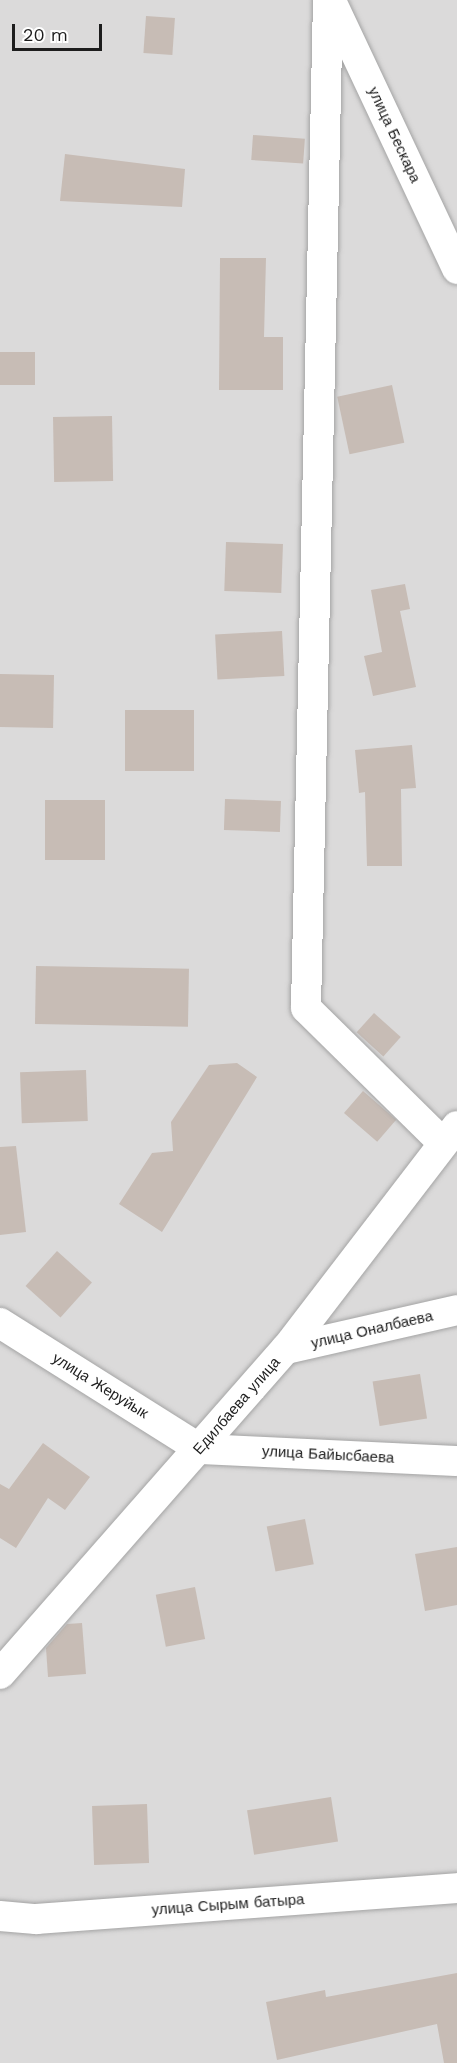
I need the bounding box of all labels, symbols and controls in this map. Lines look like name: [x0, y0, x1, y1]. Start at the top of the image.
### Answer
scale bar: [15, 12, 105, 50]
text: 20 m: [23, 24, 68, 45]
street label: улица Бескара: [364, 84, 424, 186]
street label: улица Оналбаева: [309, 1307, 435, 1353]
street label: улица Жеруйык: [49, 1349, 151, 1423]
street label: Едилбаева улица: [190, 1354, 284, 1458]
street label: улица Байысбаева: [261, 1443, 395, 1467]
street label: улица Сырым батыра: [151, 1891, 305, 1919]

